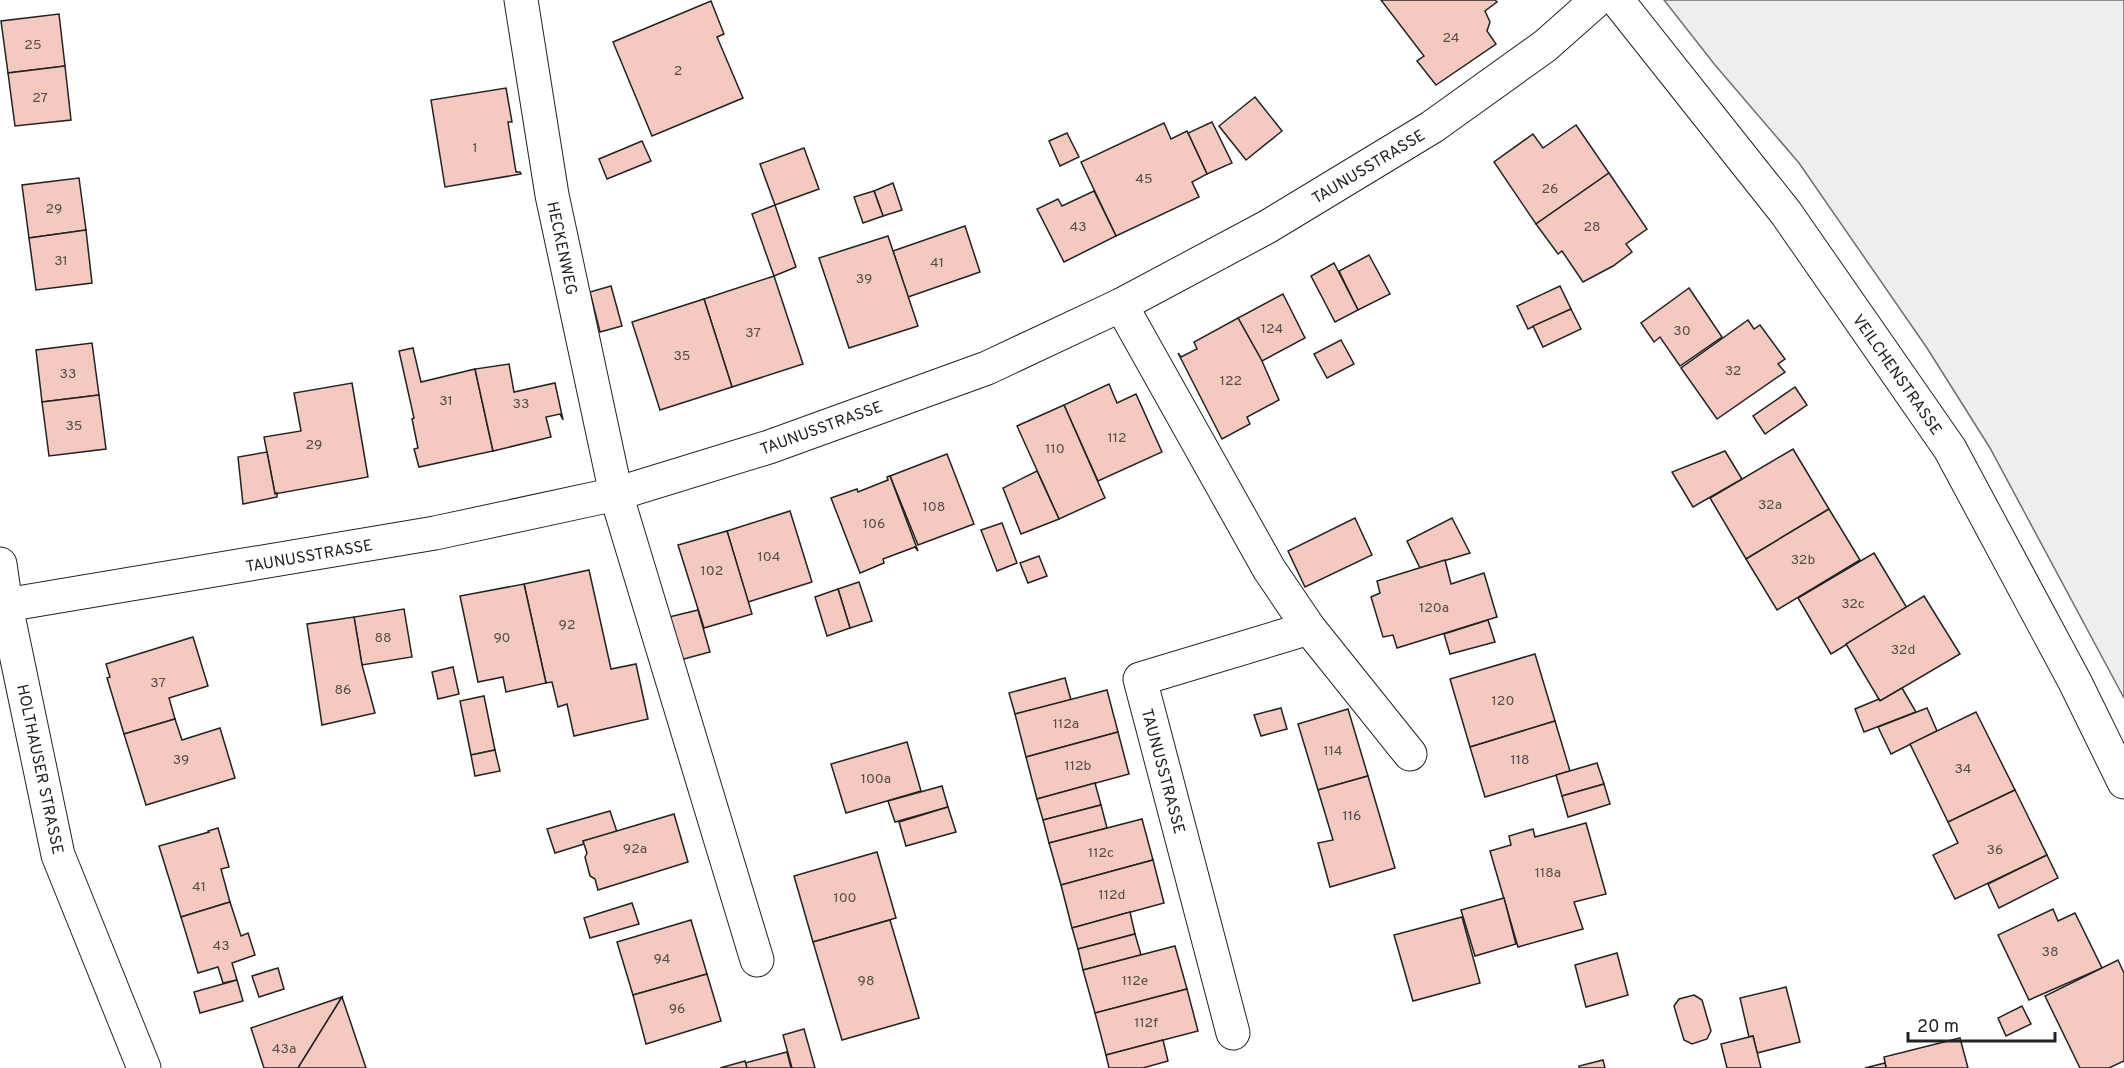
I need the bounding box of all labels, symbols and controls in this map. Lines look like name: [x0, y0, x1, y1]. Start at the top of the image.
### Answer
house number: 24: [1442, 30, 1460, 47]
house number: 25: [24, 37, 42, 54]
house number: 2: [674, 63, 682, 80]
house number: 27: [32, 90, 48, 107]
street label: TAUNUSSTRASSE: [1309, 126, 1429, 209]
house number: 1: [472, 140, 478, 157]
house number: 45: [1135, 171, 1153, 188]
house number: 26: [1542, 181, 1558, 198]
street label: HECKENWEG: [541, 200, 581, 297]
house number: 29: [46, 201, 62, 218]
house number: 43: [1069, 219, 1087, 236]
house number: 28: [1583, 219, 1601, 236]
house number: 31: [54, 253, 68, 270]
house number: 41: [930, 255, 944, 272]
house number: 39: [856, 271, 872, 288]
street label: VEILCHENSTRASSE: [1847, 311, 1946, 439]
house number: 124: [1261, 321, 1283, 338]
house number: 30: [1673, 323, 1691, 340]
house number: 37: [745, 325, 761, 342]
house number: 35: [673, 348, 691, 365]
house number: 32: [1725, 363, 1741, 380]
house number: 33: [60, 366, 76, 383]
house number: 122: [1220, 373, 1242, 390]
house number: 31: [439, 393, 453, 410]
house number: 33: [513, 396, 529, 413]
street label: TAUNUSSTRASSE: [758, 397, 886, 460]
house number: 35: [65, 418, 83, 435]
house number: 112: [1107, 430, 1127, 447]
house number: 29: [306, 437, 322, 454]
house number: 110: [1045, 441, 1065, 458]
house number: 32a: [1758, 497, 1782, 514]
house number: 108: [923, 499, 945, 516]
house number: 106: [863, 516, 885, 533]
street label: TAUNUSSTRASSE: [244, 536, 374, 578]
house number: 104: [758, 549, 780, 566]
house number: 32b: [1791, 552, 1815, 569]
house number: 102: [701, 563, 723, 580]
house number: 32c: [1841, 596, 1865, 613]
house number: 120a: [1419, 600, 1449, 617]
house number: 92: [559, 617, 575, 634]
house number: 88: [374, 630, 392, 647]
house number: 90: [493, 630, 511, 647]
house number: 32d: [1891, 642, 1915, 659]
house number: 37: [150, 675, 166, 692]
house number: 86: [335, 682, 351, 699]
street label: HOLTHAUSER STRASSE: [11, 683, 67, 856]
house number: 120: [1492, 693, 1514, 710]
street label: TAUNUSSTRASSE: [1136, 707, 1188, 836]
house number: 112a: [1053, 716, 1079, 733]
house number: 114: [1324, 743, 1342, 760]
house number: 39: [173, 752, 189, 769]
house number: 118: [1511, 752, 1530, 769]
house number: 112b: [1065, 758, 1092, 775]
house number: 34: [1954, 761, 1972, 778]
house number: 100a: [861, 771, 891, 788]
house number: 116: [1343, 808, 1361, 825]
house number: 92a: [623, 841, 647, 858]
house number: 36: [1987, 842, 2003, 859]
house number: 112c: [1088, 845, 1114, 862]
house number: 118a: [1535, 865, 1561, 882]
house number: 41: [192, 879, 206, 896]
house number: 112d: [1099, 887, 1125, 904]
house number: 100: [833, 890, 857, 907]
house number: 43: [212, 938, 230, 955]
house number: 38: [2042, 944, 2058, 961]
house number: 94: [653, 951, 671, 968]
house number: 98: [858, 973, 874, 990]
house number: 112e: [1122, 973, 1148, 990]
house number: 96: [669, 1001, 685, 1018]
scale bar: [1908, 1005, 2055, 1043]
house number: 112f: [1134, 1015, 1158, 1032]
text: 20 m: [1917, 1016, 1959, 1039]
house number: 43a: [272, 1041, 296, 1058]

